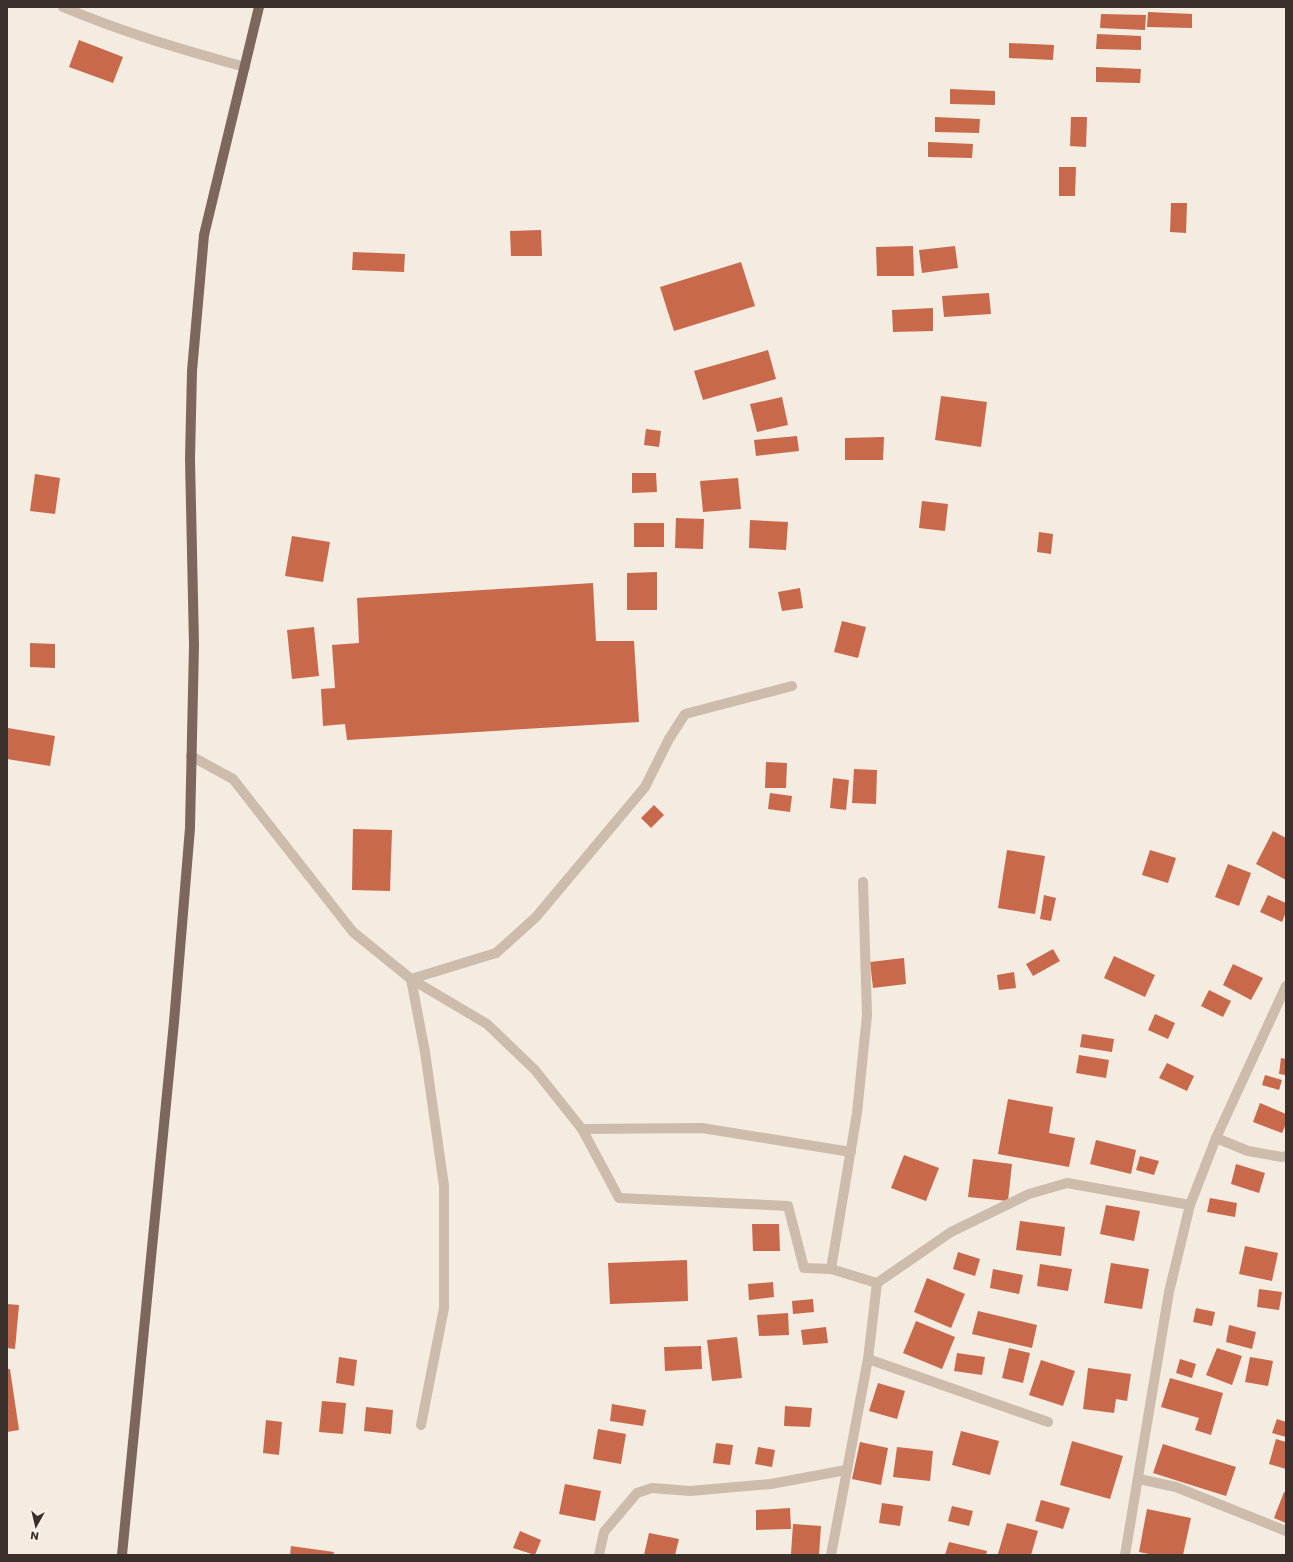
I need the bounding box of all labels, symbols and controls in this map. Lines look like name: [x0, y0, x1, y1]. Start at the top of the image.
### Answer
north arrow: [16, 1506, 56, 1546]
text: N: [29, 1527, 40, 1544]

